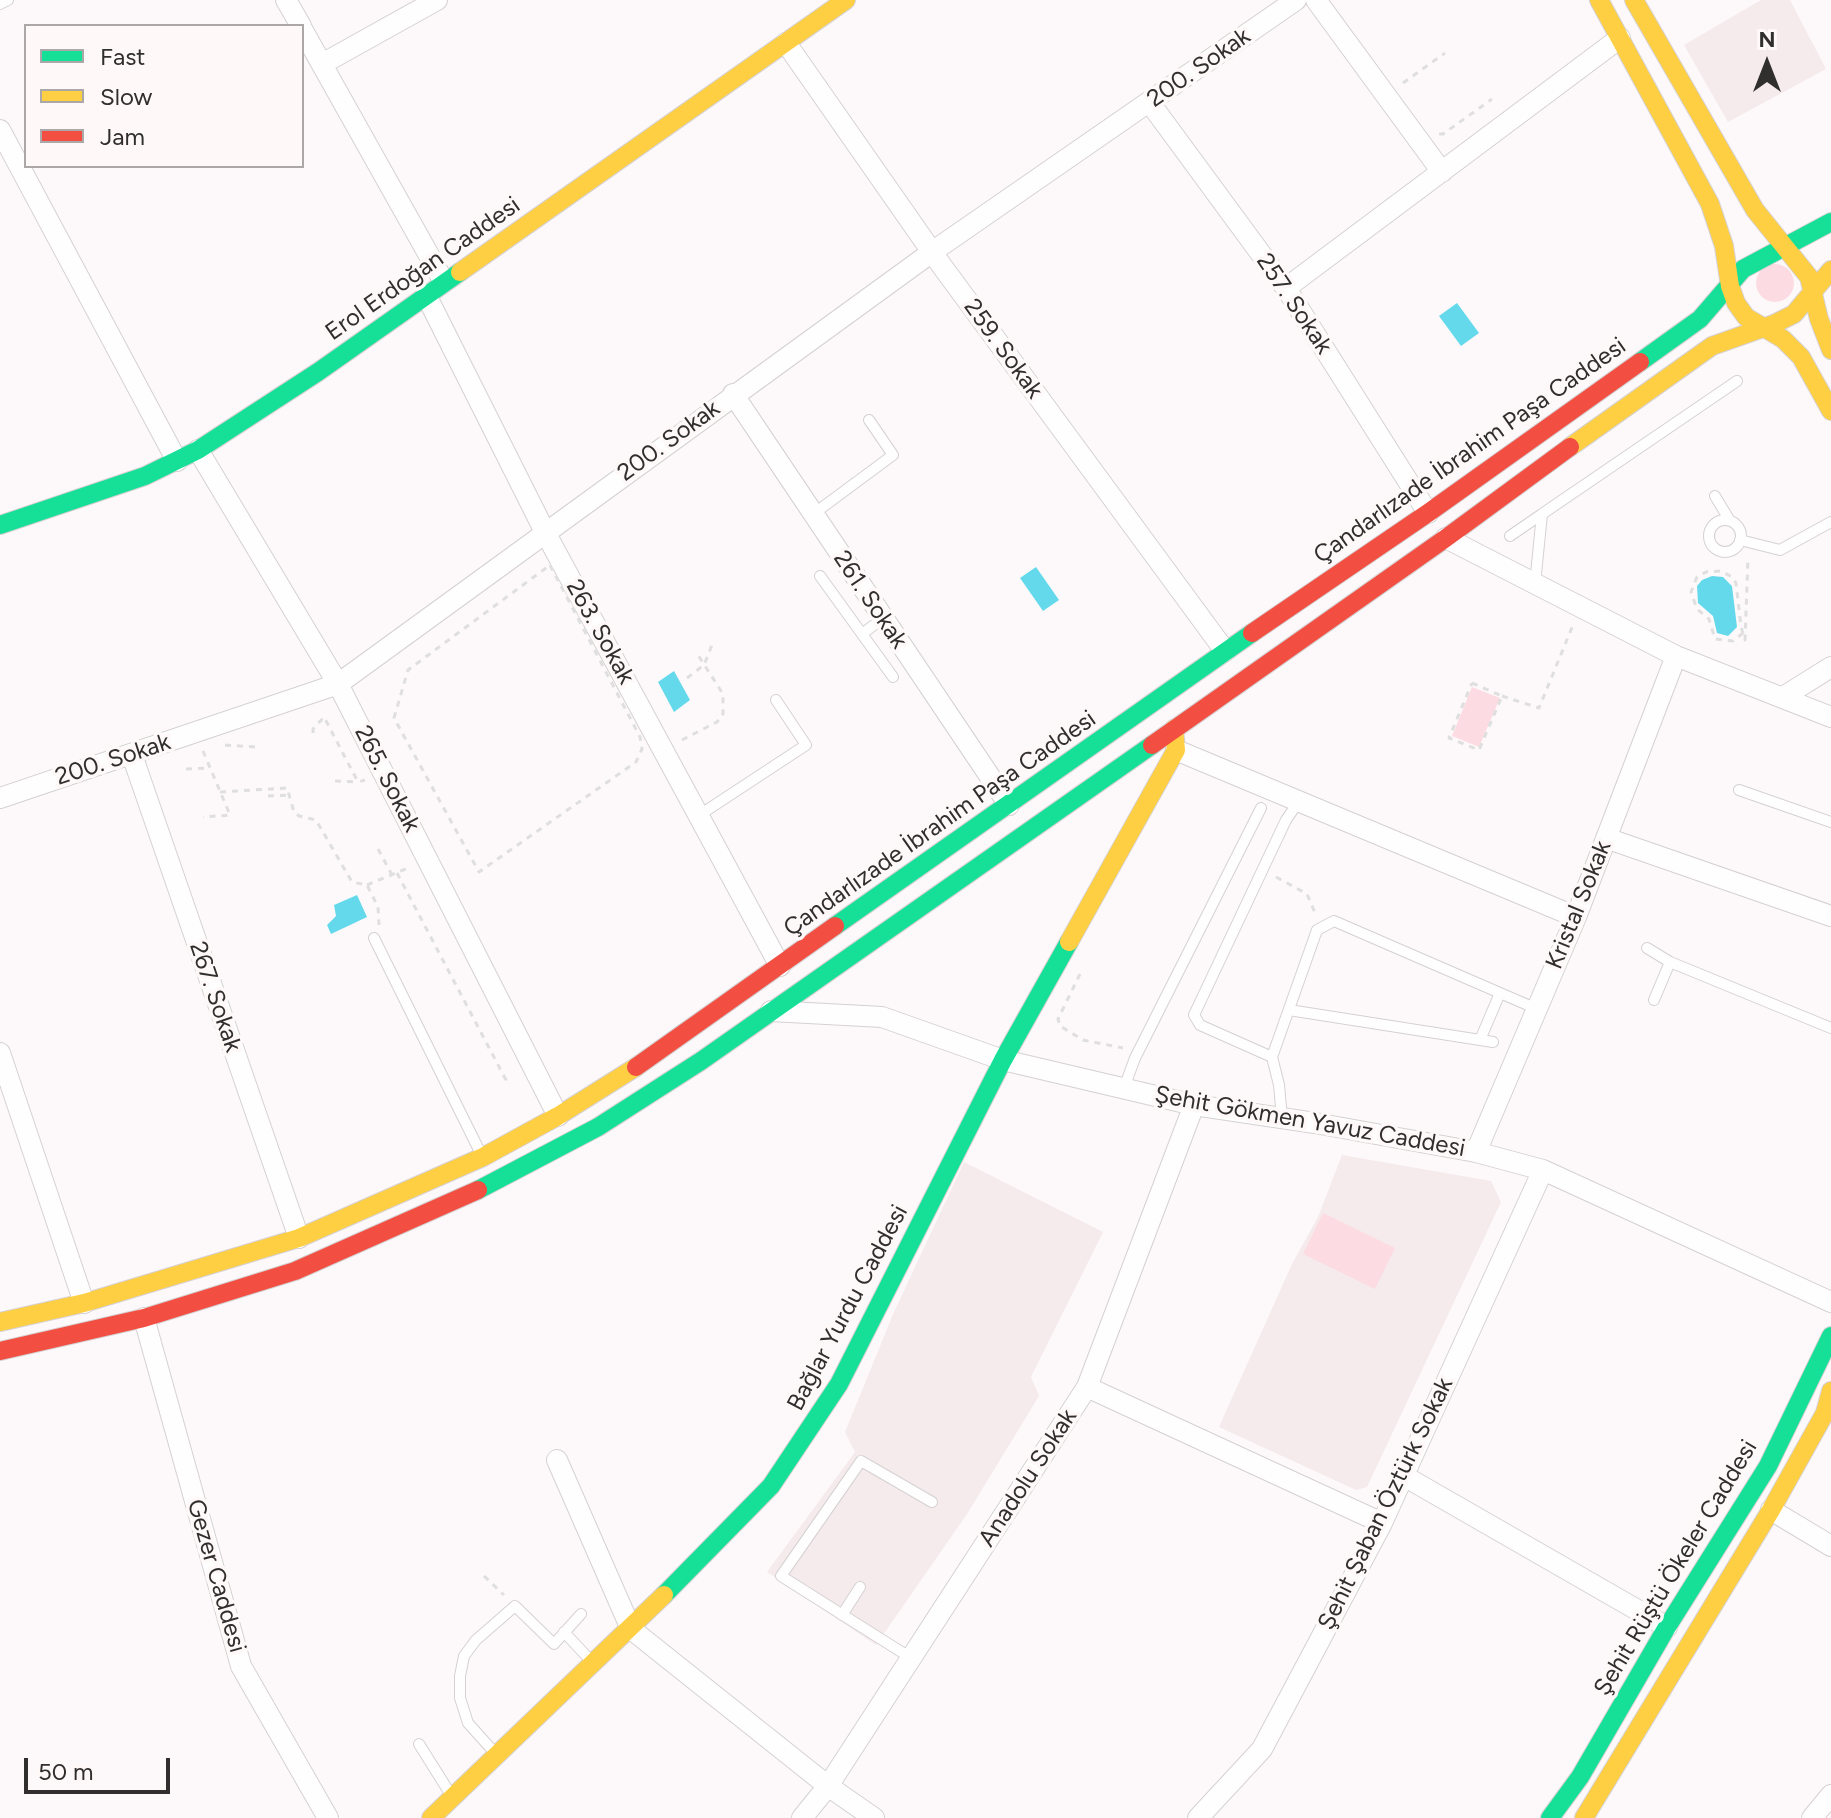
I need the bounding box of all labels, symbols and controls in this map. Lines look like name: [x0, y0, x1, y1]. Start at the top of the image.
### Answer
street label: 200. Sokak: [1142, 22, 1256, 114]
legend: [24, 24, 304, 168]
north arrow: [1727, 24, 1807, 104]
text: N: [1758, 26, 1776, 53]
text: Fast: [100, 42, 145, 71]
text: Slow: [100, 82, 152, 111]
text: Jam: [100, 122, 145, 151]
street label: Erol Erdoğan Caddesi: [320, 191, 526, 347]
street label: 257. Sokak: [1250, 248, 1338, 360]
street label: 259. Sokak: [957, 294, 1049, 404]
street label: Çandarlızade İbrahim Paşa Caddesi: [1308, 332, 1632, 570]
street label: 200. Sokak: [612, 394, 726, 488]
street label: 261. Sokak: [827, 546, 913, 654]
street label: 263. Sokak: [560, 575, 640, 689]
street label: Çandarlızade İbrahim Paşa Caddesi: [778, 705, 1102, 943]
street label: 265. Sokak: [348, 721, 426, 837]
street label: 200. Sokak: [52, 728, 174, 792]
street label: Kristal Sokak: [1540, 837, 1618, 973]
street label: 267. Sokak: [183, 938, 247, 1056]
street label: Şehit Gökmen Yavuz Caddesi: [1153, 1080, 1467, 1164]
street label: Bağlar Yurdu Caddesi: [782, 1200, 914, 1416]
street label: Şehit Şaban Öztürk Sokak: [1312, 1373, 1460, 1635]
street label: Anadolu Sokak: [973, 1404, 1083, 1552]
street label: Şehit Rüştü Ökeler Caddesi: [1588, 1435, 1764, 1701]
street label: Gezer Caddesi: [180, 1496, 252, 1656]
scale bar: [28, 1742, 174, 1792]
text: 50 m: [38, 1757, 94, 1786]

